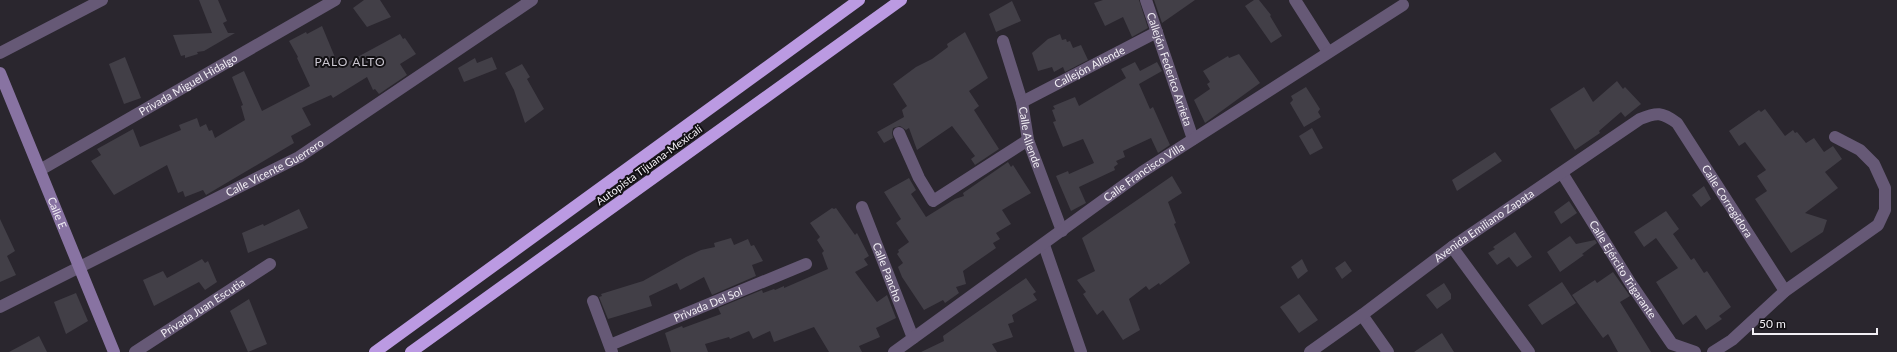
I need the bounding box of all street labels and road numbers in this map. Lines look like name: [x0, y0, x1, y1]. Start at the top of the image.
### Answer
street label: Callejón Federico Arrieta: [1145, 11, 1195, 127]
street label: Callejón Allende: [1052, 43, 1127, 90]
street label: Privada Miguel Hidalgo: [136, 51, 240, 118]
street label: Calle Allende: [1017, 106, 1045, 170]
street label: Autopista Tijuana-Mexicali: [593, 122, 705, 207]
street label: Calle Vicente Guerrero: [223, 135, 326, 199]
street label: Calle Francisco Villa: [1101, 140, 1187, 204]
street label: Calle Corregidora: [1699, 162, 1756, 240]
street label: Avenida Emiliano Zapata: [1431, 186, 1536, 264]
street label: Calle E: [45, 195, 70, 230]
street label: Calle Ejército Trigarante: [1587, 218, 1660, 321]
street label: Calle Pancho: [870, 241, 905, 303]
street label: Privada Juan Escutia: [158, 275, 247, 340]
street label: Privada Del Sol: [672, 284, 744, 324]

